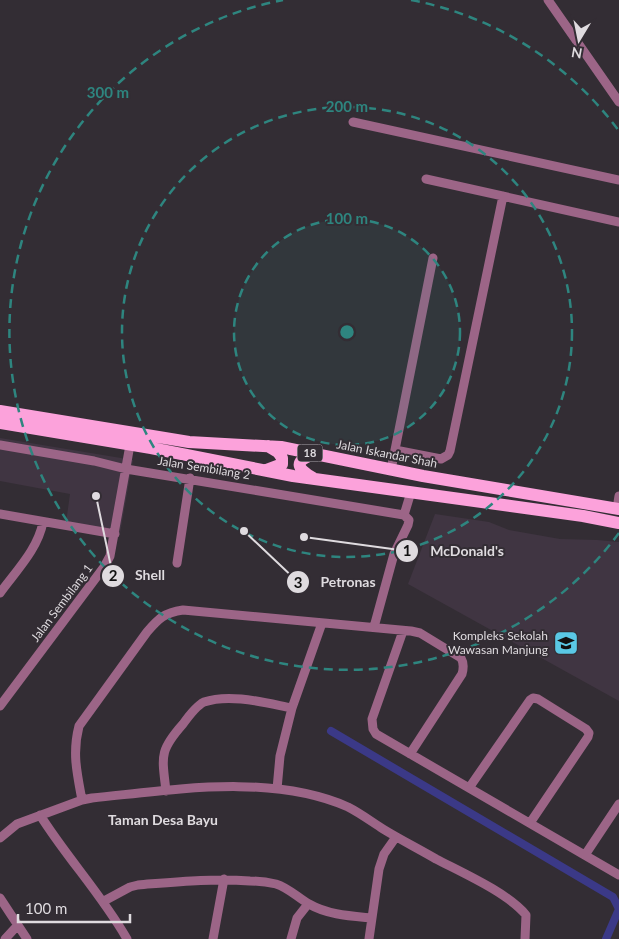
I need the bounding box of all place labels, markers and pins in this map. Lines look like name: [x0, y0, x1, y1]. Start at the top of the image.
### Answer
centre of rings: [338, 323, 356, 341]
callout: McDonald's: [395, 536, 513, 565]
callout: Shell: [100, 561, 175, 590]
callout: Petronas: [286, 568, 386, 597]
place label: Kompleks Sekolah Wawasan Manjung: [448, 628, 548, 657]
school or university icon: Kompleks Sekolah Wawasan Manjung: [553, 630, 579, 656]

